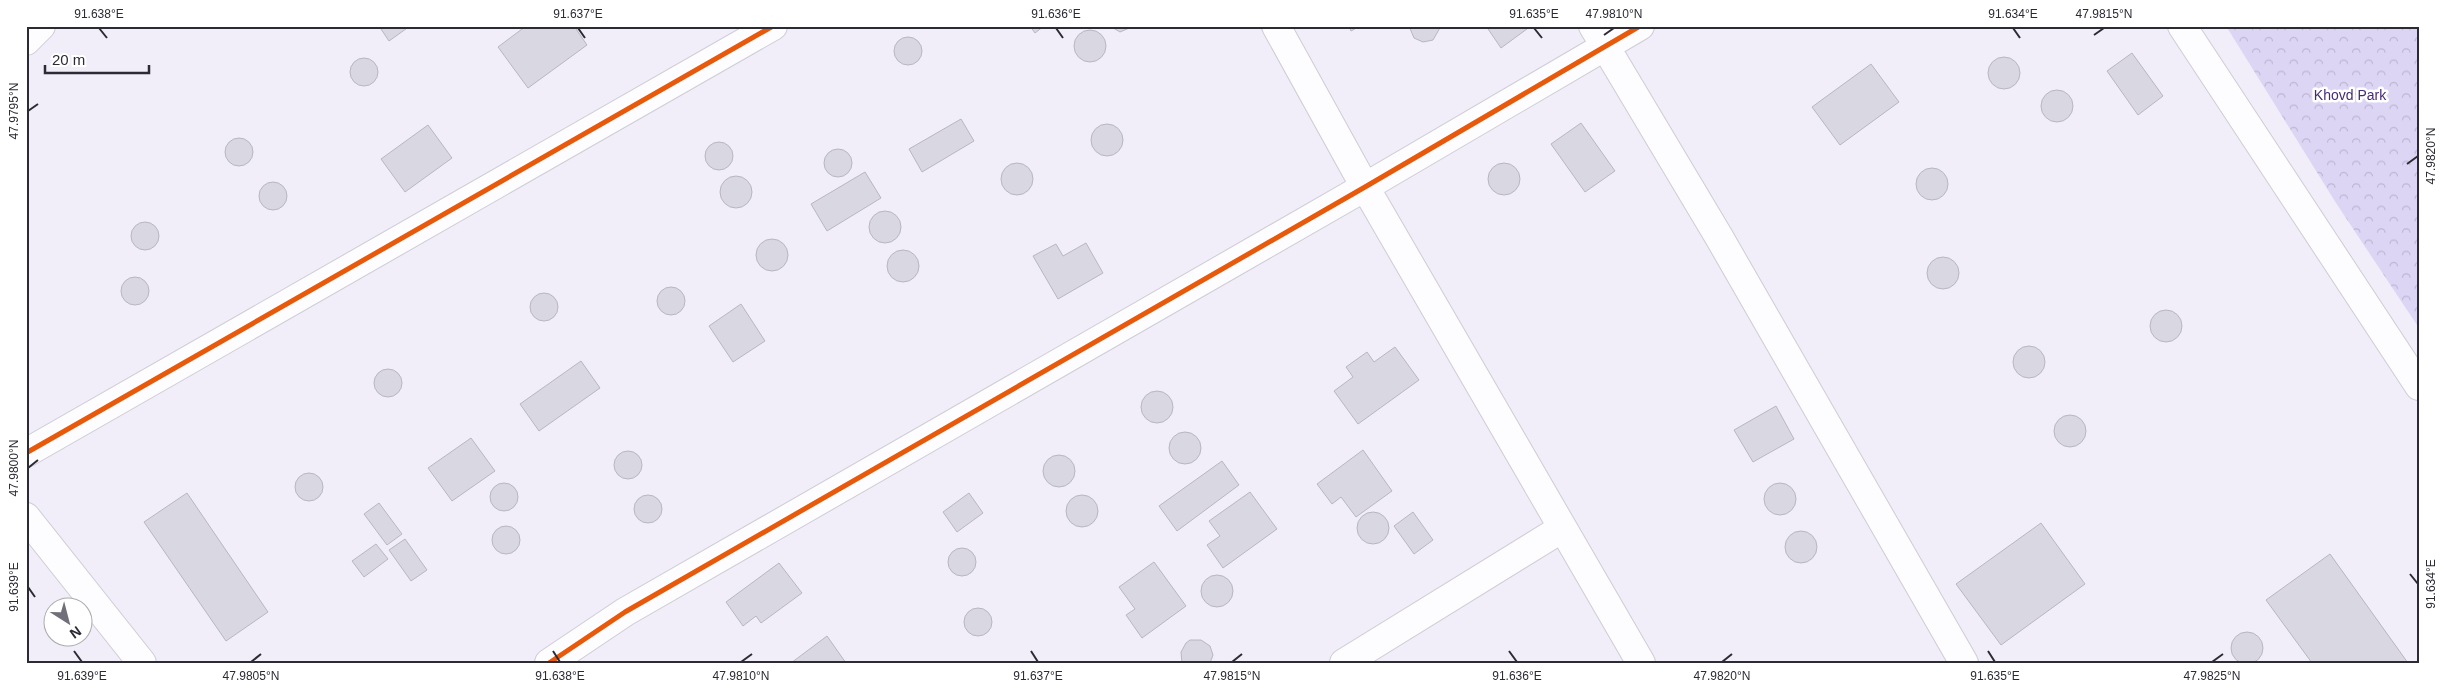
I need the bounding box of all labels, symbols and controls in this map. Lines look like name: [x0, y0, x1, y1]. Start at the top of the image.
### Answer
text: 91.638°E: [74, 7, 124, 21]
text: 91.637°E: [553, 7, 603, 21]
text: 91.636°E: [1031, 7, 1081, 21]
text: 91.635°E: [1509, 7, 1559, 21]
text: 47.9810°N: [1586, 7, 1642, 21]
text: 91.634°E: [1988, 7, 2038, 21]
text: 47.9815°N: [2076, 7, 2132, 21]
scale bar: [45, 42, 149, 74]
text: 20 m: [52, 51, 85, 68]
text: 47.9795°N: [7, 83, 21, 139]
park label: Khovd Park: [2314, 87, 2387, 103]
text: 47.9820°N: [2424, 128, 2438, 184]
text: 47.9800°N: [7, 440, 21, 496]
text: 91.634°E: [2424, 559, 2438, 609]
text: 91.639°E: [7, 562, 21, 612]
north arrow: [42, 596, 92, 646]
text: N: [67, 623, 84, 642]
text: 91.639°E: [57, 669, 107, 683]
text: 47.9805°N: [223, 669, 279, 683]
text: 91.638°E: [535, 669, 585, 683]
text: 47.9810°N: [713, 669, 769, 683]
text: 91.637°E: [1013, 669, 1063, 683]
text: 47.9815°N: [1204, 669, 1260, 683]
text: 91.636°E: [1492, 669, 1542, 683]
text: 47.9820°N: [1694, 669, 1750, 683]
text: 91.635°E: [1970, 669, 2020, 683]
text: 47.9825°N: [2184, 669, 2240, 683]

